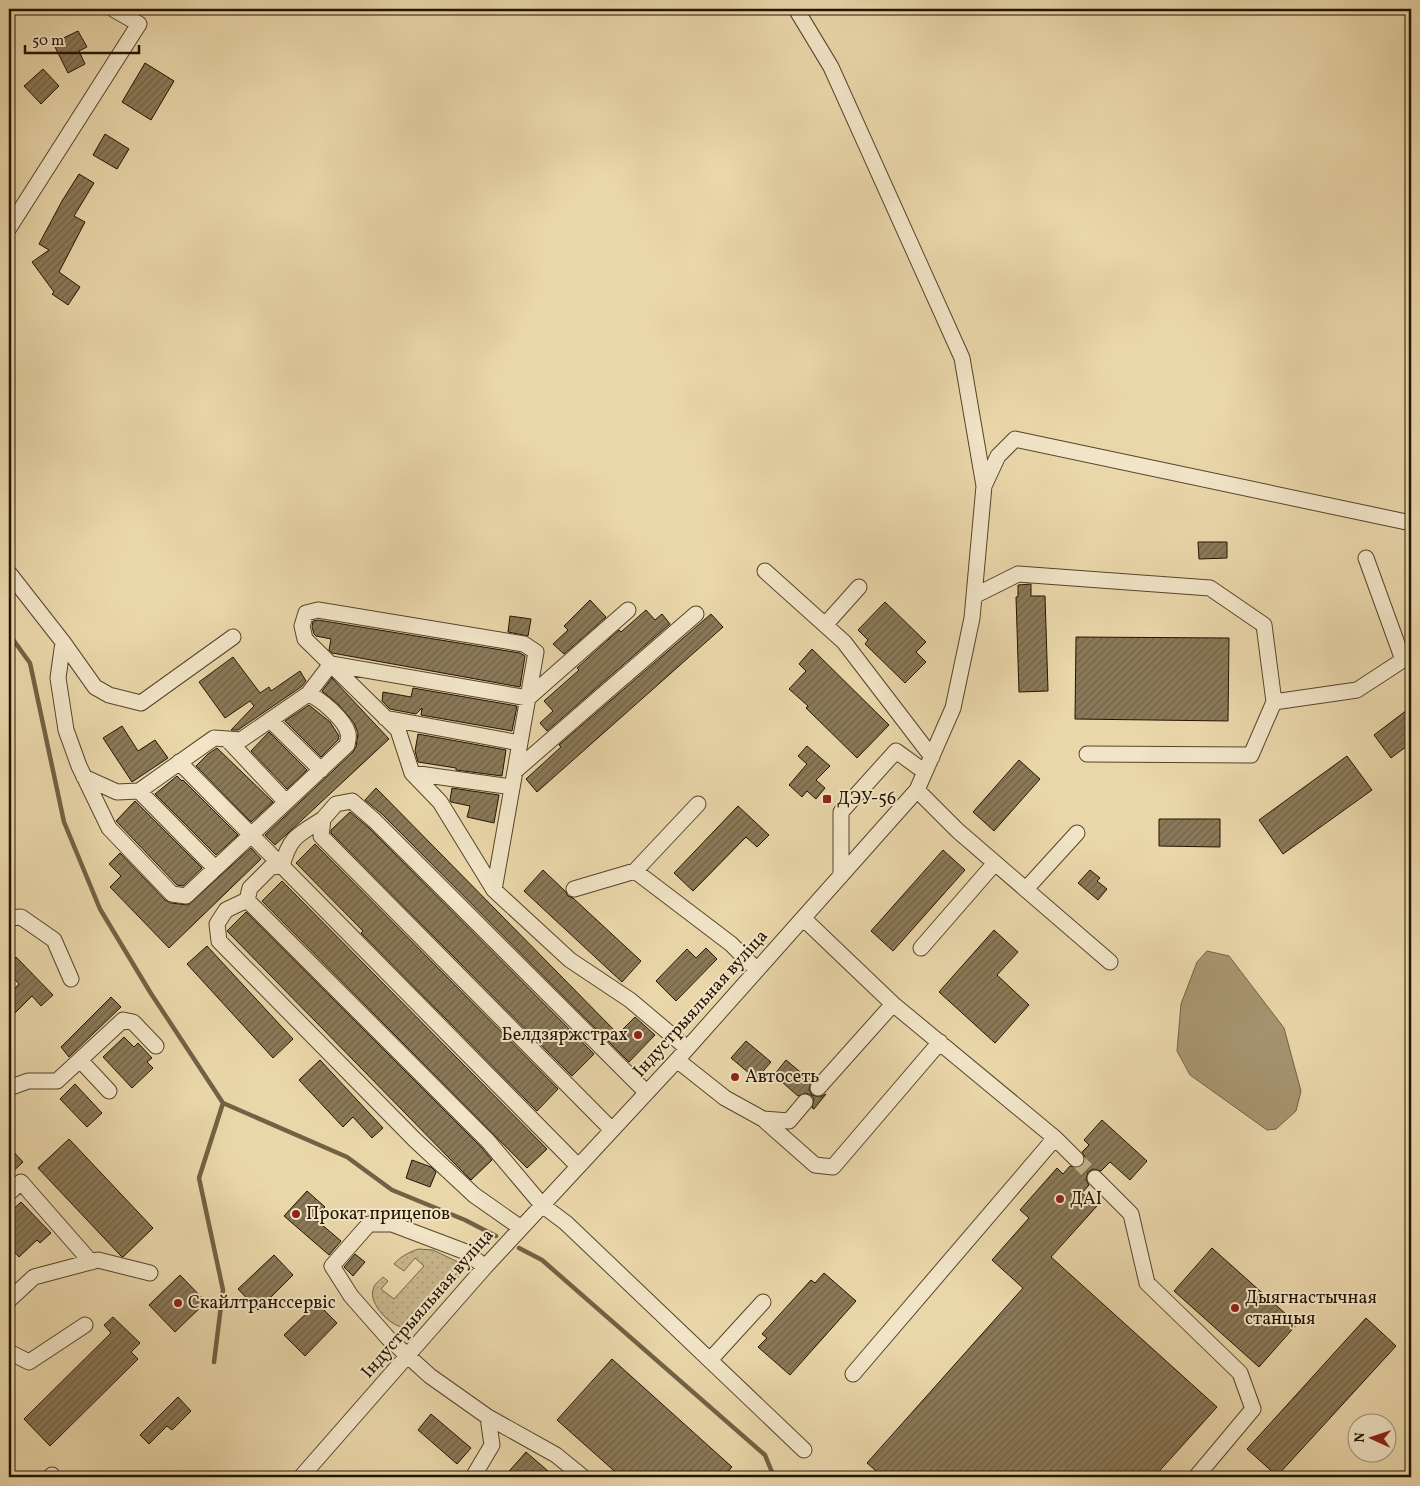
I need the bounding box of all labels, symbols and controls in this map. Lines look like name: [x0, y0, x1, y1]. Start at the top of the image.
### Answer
scale bar: [25, 22, 139, 54]
text: 50 m: [32, 31, 64, 52]
place label: ДЭУ-56: [837, 787, 896, 812]
marker: ДЭУ-56: [821, 793, 833, 805]
street label: Індустрыяльная вуліца: [628, 925, 774, 1083]
place label: Белдзяржстрах: [502, 1023, 628, 1048]
marker: Белдзяржстрах: [632, 1029, 644, 1041]
place label: Автосеть: [745, 1065, 819, 1090]
marker: Автосеть: [729, 1071, 741, 1083]
place label: ДАІ: [1070, 1187, 1102, 1212]
marker: ДАІ: [1054, 1193, 1066, 1205]
place label: Прокат прицепов: [306, 1202, 450, 1227]
marker: Прокат прицепов: [290, 1208, 302, 1220]
street label: Індустрыяльная вуліца: [356, 1224, 500, 1384]
place label: Дыягнастычная станцыя: [1245, 1286, 1377, 1332]
place label: Скайлтранссервіс: [188, 1291, 336, 1316]
marker: Скайлтранссервіс: [172, 1297, 184, 1309]
marker: Дыягнастычная станцыя: [1229, 1302, 1241, 1314]
north arrow: [1348, 1414, 1398, 1464]
text: N: [1351, 1432, 1370, 1443]

